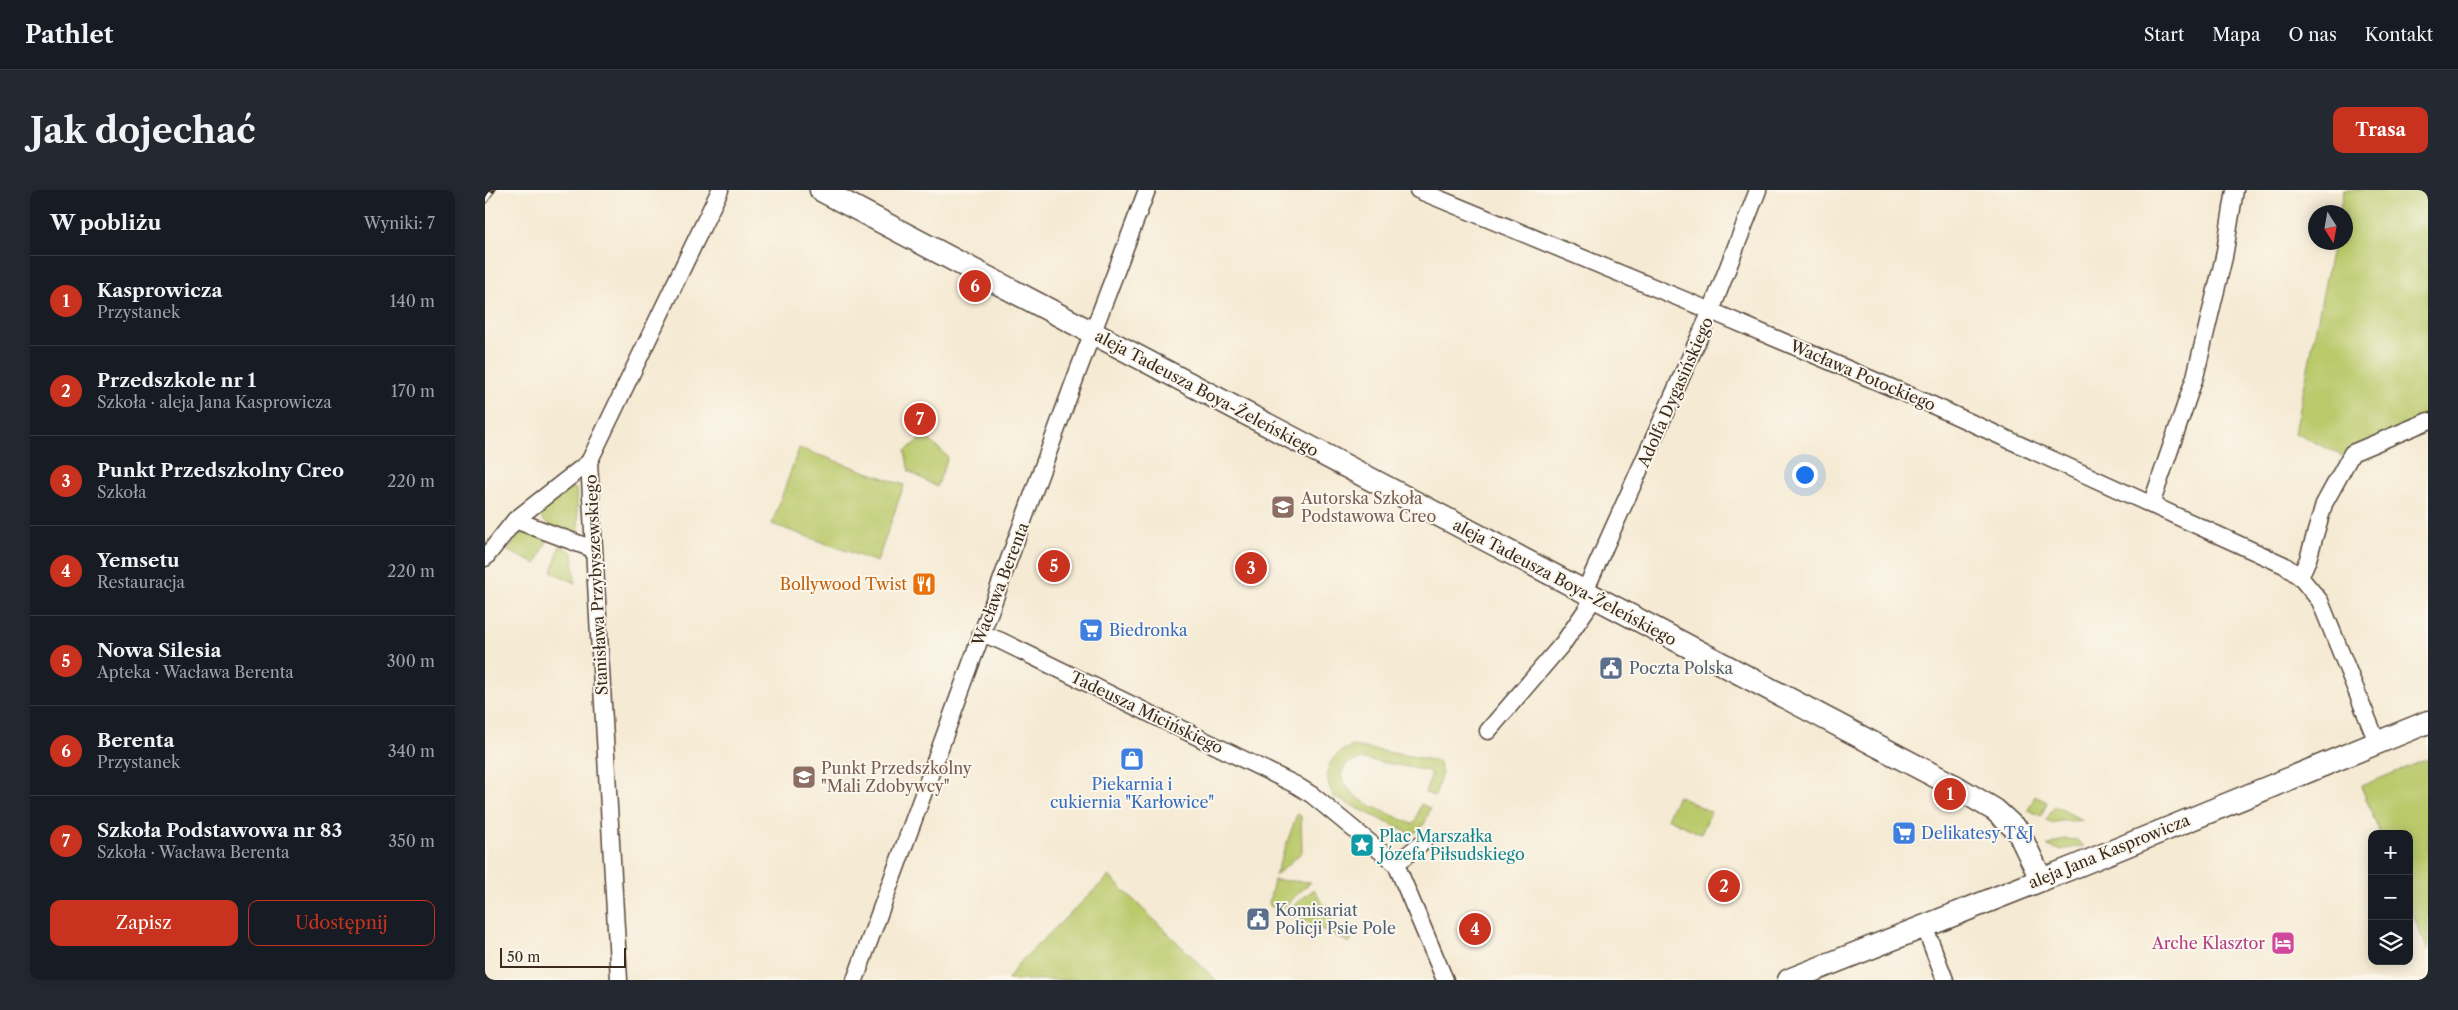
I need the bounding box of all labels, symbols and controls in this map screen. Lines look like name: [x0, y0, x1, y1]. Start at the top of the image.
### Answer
text: Pathlet: [25, 20, 113, 49]
text: Start: [2144, 24, 2184, 46]
text: Mapa: [2212, 24, 2260, 46]
text: O nas: [2288, 24, 2337, 46]
text: Kontakt: [2365, 24, 2433, 46]
button: Trasa: [2333, 107, 2428, 153]
text: Jak dojechać: [30, 109, 256, 152]
north arrow: [2308, 205, 2353, 250]
text: W pobliżu: [50, 210, 161, 235]
text: Wyniki: 7: [364, 213, 435, 233]
pin: 6: [959, 267, 991, 305]
text: Kasprowicza: [97, 279, 222, 302]
text: 1: [62, 291, 70, 311]
text: 140 m: [390, 291, 435, 311]
text: Przystanek: [97, 302, 180, 322]
street label: Adolfa Dygasińskiego: [1632, 314, 1717, 471]
street label: aleja Tadeusza Boya-Żeleńskiego: [1092, 325, 1322, 461]
street label: Wacława Potockiego: [1786, 335, 1939, 415]
text: Przedszkole nr 1: [97, 369, 256, 392]
text: 2: [61, 381, 71, 401]
text: 170 m: [391, 381, 435, 401]
text: Szkoła · aleja Jana Kasprowicza: [97, 392, 332, 412]
pin: 7: [904, 400, 936, 438]
text: Punkt Przedszkolny Creo: [97, 459, 344, 482]
your location: [1792, 462, 1818, 488]
text: 3: [61, 471, 71, 491]
text: 220 m: [387, 471, 435, 491]
street label: Stanisława Przybyszewskiego: [580, 474, 612, 696]
text: Szkoła: [97, 482, 146, 502]
place label: Autorska Szkoła Podstawowa Creo: [1300, 488, 1437, 526]
school or university icon: Autorska Szkoła Podstawowa Creo: [1270, 494, 1296, 520]
street label: aleja Tadeusza Boya-Żeleńskiego: [1450, 514, 1680, 650]
street label: Wacława Berenta: [967, 519, 1033, 650]
pin: 5: [1038, 547, 1070, 585]
text: Yemsetu: [97, 549, 180, 572]
pin: 3: [1235, 549, 1267, 587]
text: 4: [61, 561, 71, 581]
text: 220 m: [387, 561, 435, 581]
restaurant icon: Bollywood Twist: [911, 571, 937, 597]
text: Restauracja: [97, 572, 185, 592]
place label: Bollywood Twist: [780, 574, 907, 594]
supermarket icon: Biedronka: [1078, 617, 1104, 643]
place label: Biedronka: [1109, 620, 1188, 640]
text: Nowa Silesia: [97, 639, 222, 662]
text: 5: [62, 651, 70, 671]
text: 300 m: [387, 651, 435, 671]
public building icon: Poczta Polska: [1598, 655, 1624, 681]
place label: Poczta Polska: [1629, 658, 1733, 678]
text: Apteka · Wacława Berenta: [97, 662, 294, 682]
street label: Tadeusza Micińskiego: [1067, 666, 1227, 758]
text: Berenta: [97, 729, 175, 752]
text: 6: [61, 741, 71, 761]
text: 340 m: [388, 741, 435, 761]
shop icon: Piekarnia i cukiernia "Karłowice": [1119, 746, 1145, 772]
text: Przystanek: [97, 752, 180, 772]
place label: Punkt Przedszkolny "Mali Zdobywcy": [821, 758, 973, 796]
school or university icon: Punkt Przedszkolny "Mali Zdobywcy": [791, 764, 817, 790]
place label: Piekarnia i cukiernia "Karłowice": [1050, 774, 1214, 812]
pin: 1: [1934, 775, 1966, 813]
street label: aleja Jana Kasprowicza: [2025, 809, 2193, 893]
text: Szkoła Podstawowa nr 83: [97, 819, 342, 842]
supermarket icon: Delikatesy T&J: [1891, 820, 1917, 846]
place label: Delikatesy T&J: [1921, 823, 2034, 843]
place label: Plac Marszałka Józefa Piłsudskiego: [1376, 826, 1525, 864]
map controls: [2368, 830, 2413, 965]
button: +: [2368, 830, 2413, 875]
text: 7: [62, 831, 70, 851]
text: 350 m: [388, 831, 435, 851]
place icon: Plac Marszałka Józefa Piłsudskiego: [1349, 832, 1375, 858]
text: Szkoła · Wacława Berenta: [97, 842, 290, 862]
pin: 2: [1708, 867, 1740, 905]
button: −: [2368, 875, 2413, 920]
button: Zapisz: [50, 900, 238, 946]
button: Udostępnij: [248, 900, 435, 946]
place label: Komisariat Policji Psie Pole: [1275, 900, 1396, 938]
public building icon: Komisariat Policji Psie Pole: [1245, 906, 1271, 932]
pin: 4: [1459, 910, 1491, 948]
button: layers: [2368, 920, 2413, 965]
hotel icon: Arche Klasztor: [2270, 930, 2296, 956]
place label: Arche Klasztor: [2151, 933, 2265, 953]
scale bar: [500, 945, 626, 968]
text: 50 m: [507, 948, 540, 966]

